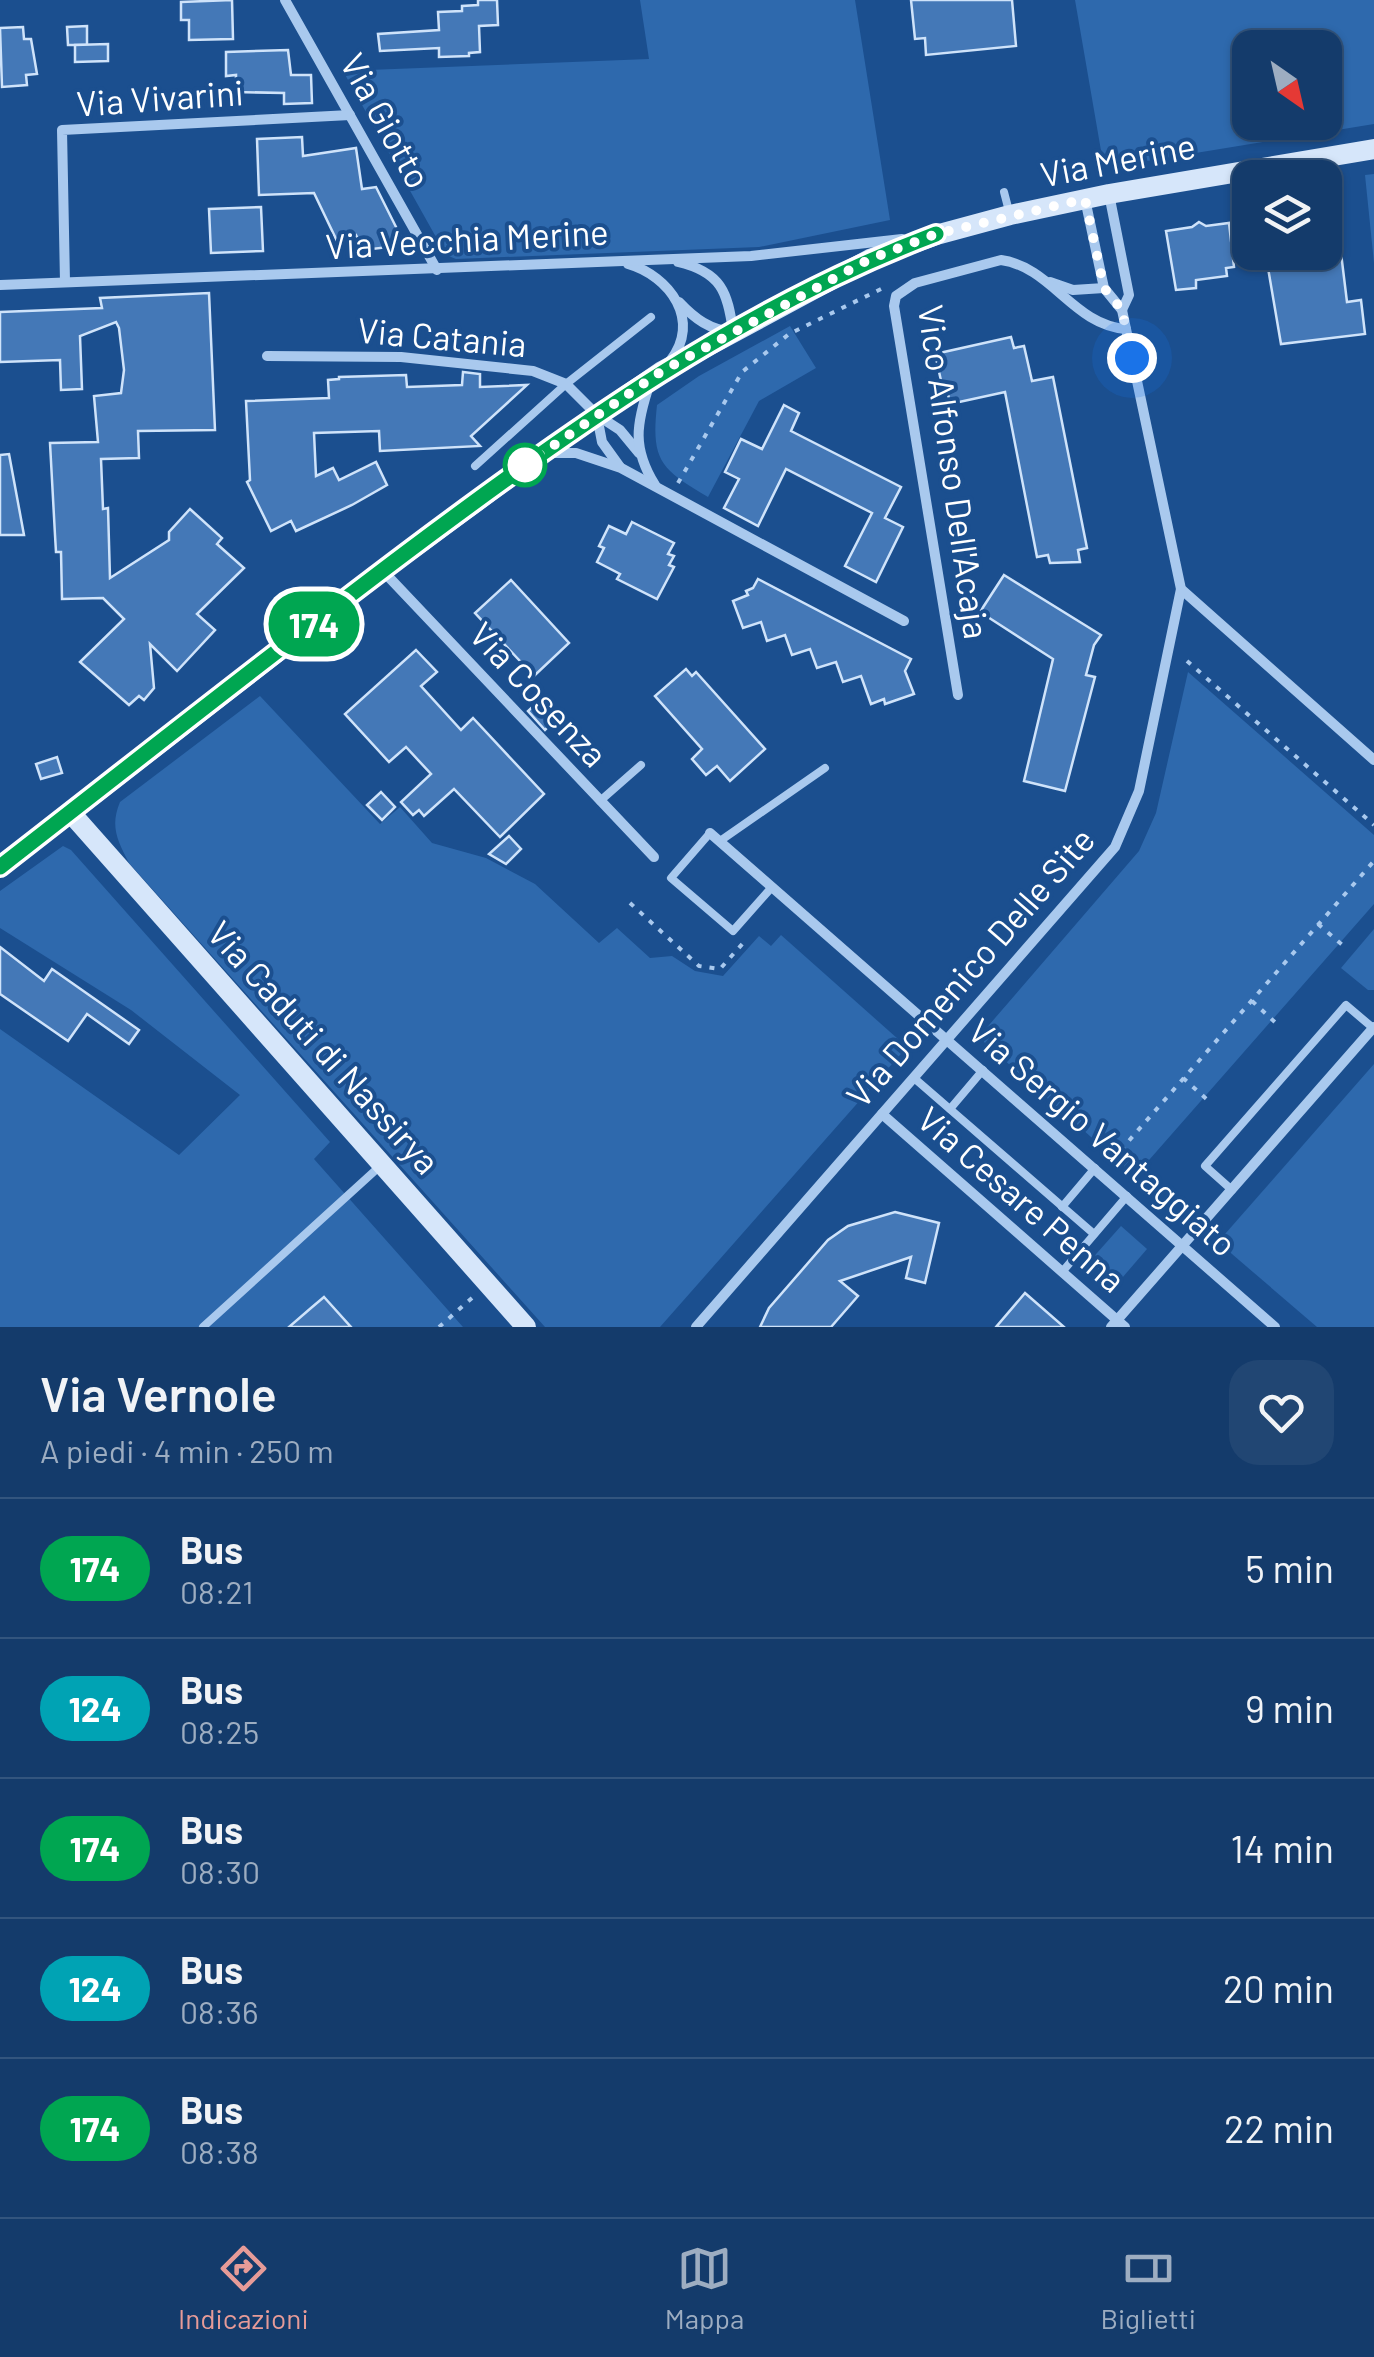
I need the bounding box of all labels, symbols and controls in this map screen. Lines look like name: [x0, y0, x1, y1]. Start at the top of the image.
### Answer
north arrow: [1232, 30, 1342, 140]
map controls: [1232, 30, 1342, 270]
street label: Via Giotto: [333, 45, 441, 195]
street label: Via Vivarini: [75, 70, 245, 124]
street label: Via Merine: [1037, 123, 1199, 195]
button: layers: [1232, 160, 1342, 270]
street label: Via Vecchia Merine: [324, 210, 610, 266]
street label: Vico Alfonso Dell'Acaja: [911, 302, 999, 641]
street label: Via Catania: [356, 308, 528, 364]
your location: [1107, 333, 1157, 383]
unlabelled marker: [504, 444, 546, 486]
line badge: 174: [256, 592, 372, 656]
text: 174: [289, 603, 339, 645]
street label: Via Cosenza: [462, 613, 617, 775]
street label: Via Domenico Delle Site: [837, 818, 1102, 1115]
street label: Via Caduti di Nassirya: [200, 912, 449, 1182]
street label: Via Sergio Vantaggiato: [961, 1009, 1246, 1264]
street label: Via Cesare Penna: [910, 1097, 1135, 1300]
button: heart: [1229, 1360, 1334, 1465]
text: Via Vernole: [40, 1364, 277, 1422]
text: A piedi · 4 min · 250 m: [40, 1431, 334, 1469]
text: Bus: [180, 1526, 243, 1572]
text: 5 min: [1245, 1545, 1334, 1591]
text: 174: [70, 1547, 120, 1589]
text: 08:21: [180, 1572, 254, 1610]
text: Bus: [180, 1666, 243, 1712]
text: 9 min: [1245, 1685, 1334, 1731]
text: 124: [68, 1687, 122, 1729]
text: 08:25: [180, 1712, 259, 1750]
text: Bus: [180, 1806, 243, 1852]
text: 14 min: [1231, 1825, 1334, 1871]
text: 174: [70, 1827, 120, 1869]
text: 08:30: [180, 1852, 260, 1890]
text: Bus: [180, 1946, 243, 1992]
text: 20 min: [1223, 1965, 1334, 2011]
text: 124: [68, 1967, 122, 2009]
text: 08:36: [180, 1992, 259, 2030]
text: Bus: [180, 2086, 243, 2132]
text: 22 min: [1224, 2105, 1334, 2151]
text: 174: [70, 2107, 120, 2149]
text: 08:38: [180, 2132, 259, 2170]
tab: Indicazioni: [178, 2241, 309, 2335]
tab: Mappa: [665, 2241, 744, 2335]
tab: Biglietti: [1100, 2241, 1196, 2335]

